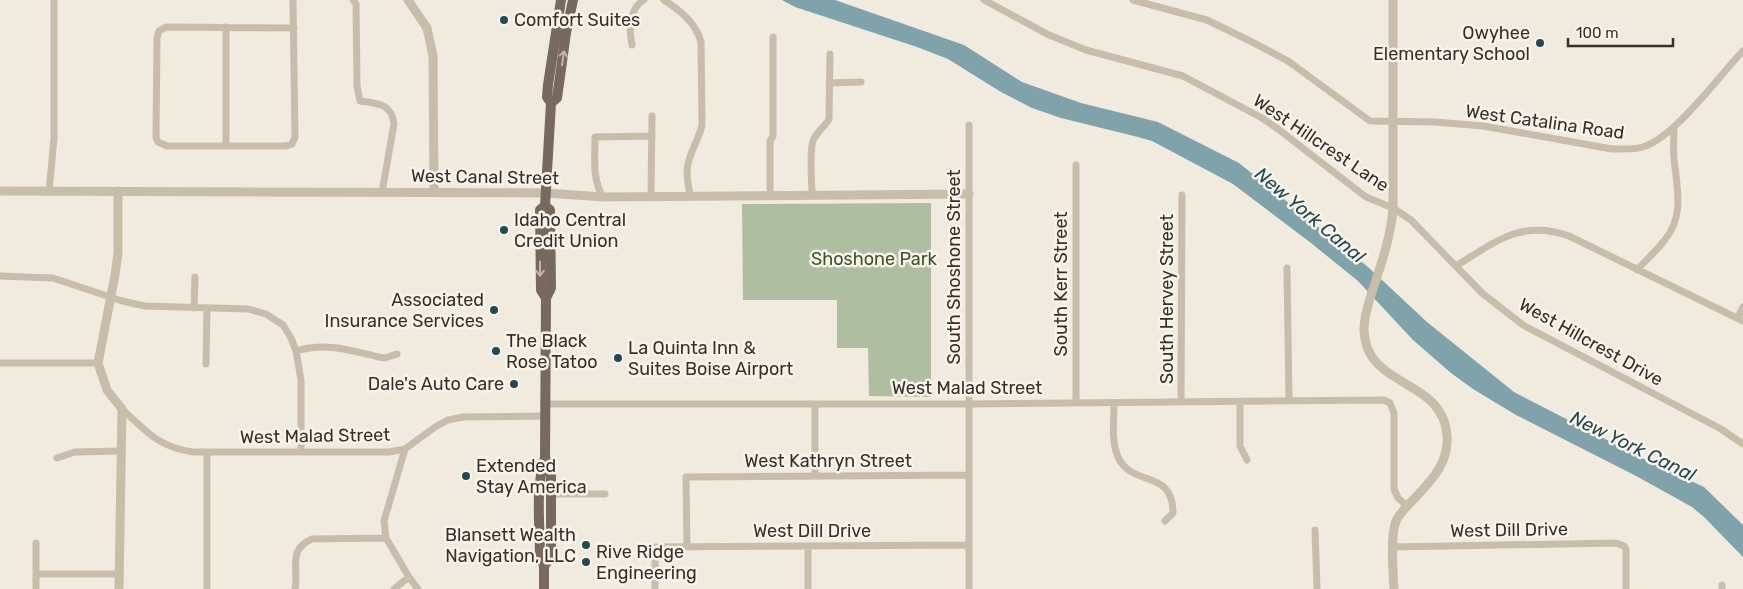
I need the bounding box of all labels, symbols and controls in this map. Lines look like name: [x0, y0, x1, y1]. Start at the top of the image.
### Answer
place label: Comfort Suites: [514, 9, 640, 31]
marker: Comfort Suites: [498, 14, 510, 26]
scale bar: [1568, 15, 1673, 47]
place label: Owyhee Elementary School: [1373, 22, 1530, 65]
text: 100 m: [1576, 24, 1618, 42]
marker: Owyhee Elementary School: [1534, 37, 1546, 49]
one-way arrow: [558, 50, 568, 66]
street label: West Hillcrest Lane: [1249, 89, 1393, 197]
street label: West Catalina Road: [1464, 100, 1626, 144]
water label: New York Canal: [1250, 162, 1370, 268]
street label: West Canal Street: [411, 165, 559, 189]
street label: South Shoshone Street: [943, 169, 965, 365]
place label: Idaho Central Credit Union: [514, 209, 626, 252]
street label: South Kerr Street: [1050, 212, 1072, 356]
street label: South Hervey Street: [1156, 214, 1178, 384]
marker: Idaho Central Credit Union: [498, 224, 510, 236]
park label: Shoshone Park: [811, 248, 938, 270]
one-way arrow: [535, 260, 545, 277]
place label: Associated Insurance Services: [325, 289, 484, 332]
street label: West Hillcrest Drive: [1515, 293, 1667, 391]
marker: Associated Insurance Services: [488, 304, 500, 316]
place label: The Black Rose Tatoo: [506, 330, 598, 373]
place label: La Quinta Inn & Suites Boise Airport: [628, 337, 793, 380]
marker: The Black Rose Tatoo: [490, 345, 502, 357]
marker: La Quinta Inn & Suites Boise Airport: [612, 352, 624, 364]
place label: Dale's Auto Care: [368, 373, 504, 395]
street label: West Malad Street: [892, 377, 1042, 399]
marker: Dale's Auto Care: [508, 378, 520, 390]
water label: New York Canal: [1567, 406, 1700, 486]
street label: West Malad Street: [240, 424, 390, 448]
street label: West Kathryn Street: [744, 450, 912, 472]
place label: Extended Stay America: [476, 455, 587, 498]
marker: Extended Stay America: [460, 470, 472, 482]
street label: West Dill Drive: [1450, 518, 1568, 542]
street label: West Dill Drive: [753, 520, 871, 542]
place label: Blansett Wealth Navigation, LLC: [445, 524, 576, 567]
marker: Blansett Wealth Navigation, LLC: [580, 539, 592, 551]
place label: Rive Ridge Engineering: [596, 541, 697, 584]
marker: Rive Ridge Engineering: [580, 556, 592, 568]

